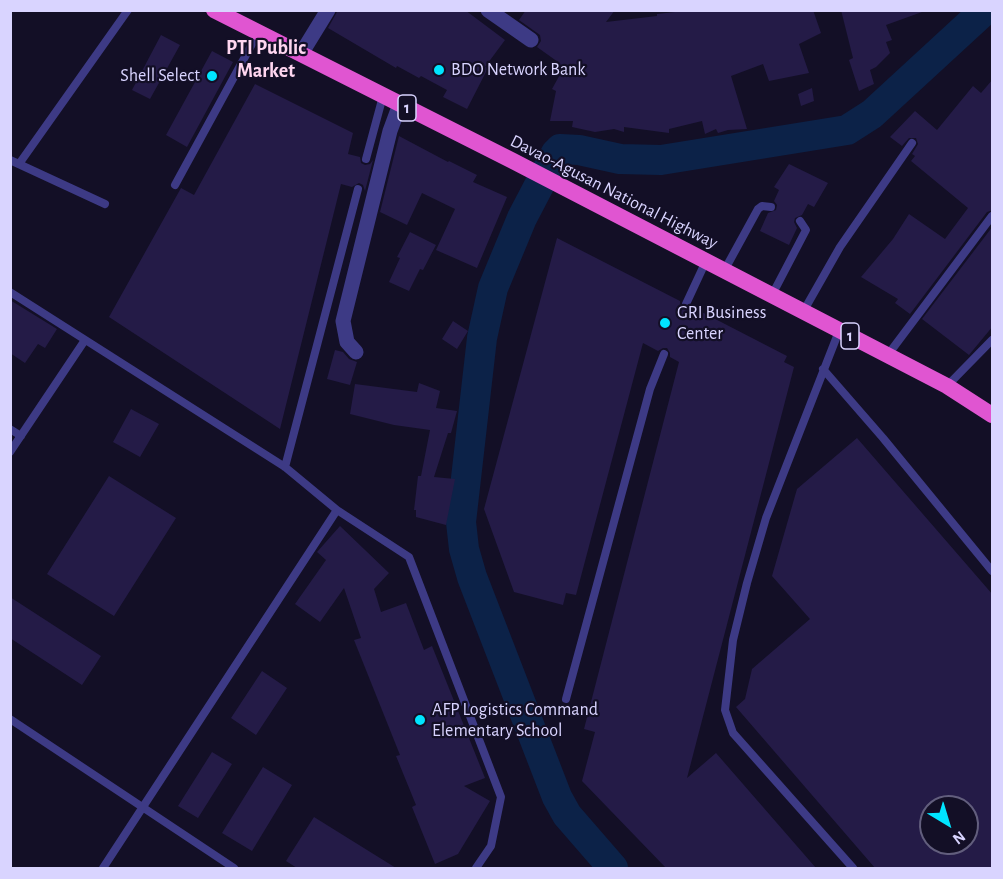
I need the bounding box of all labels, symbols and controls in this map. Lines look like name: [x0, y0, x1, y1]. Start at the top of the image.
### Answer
district label: PTI Public Market: [226, 36, 306, 83]
place label: BDO Network Bank: [451, 59, 586, 81]
marker: BDO Network Bank: [432, 63, 446, 77]
place label: Shell Select: [120, 65, 200, 87]
marker: Shell Select: [205, 69, 219, 83]
road number: 1: [398, 95, 416, 121]
street label: Davao-Agusan National Highway: [507, 130, 721, 254]
place label: GRI Business Center: [677, 302, 766, 344]
marker: GRI Business Center: [658, 316, 672, 330]
road number: 1: [841, 323, 859, 349]
place label: AFP Logistics Command Elementary School: [432, 699, 598, 742]
marker: AFP Logistics Command Elementary School: [413, 713, 427, 727]
north arrow: [919, 795, 979, 855]
text: N: [950, 828, 968, 847]

